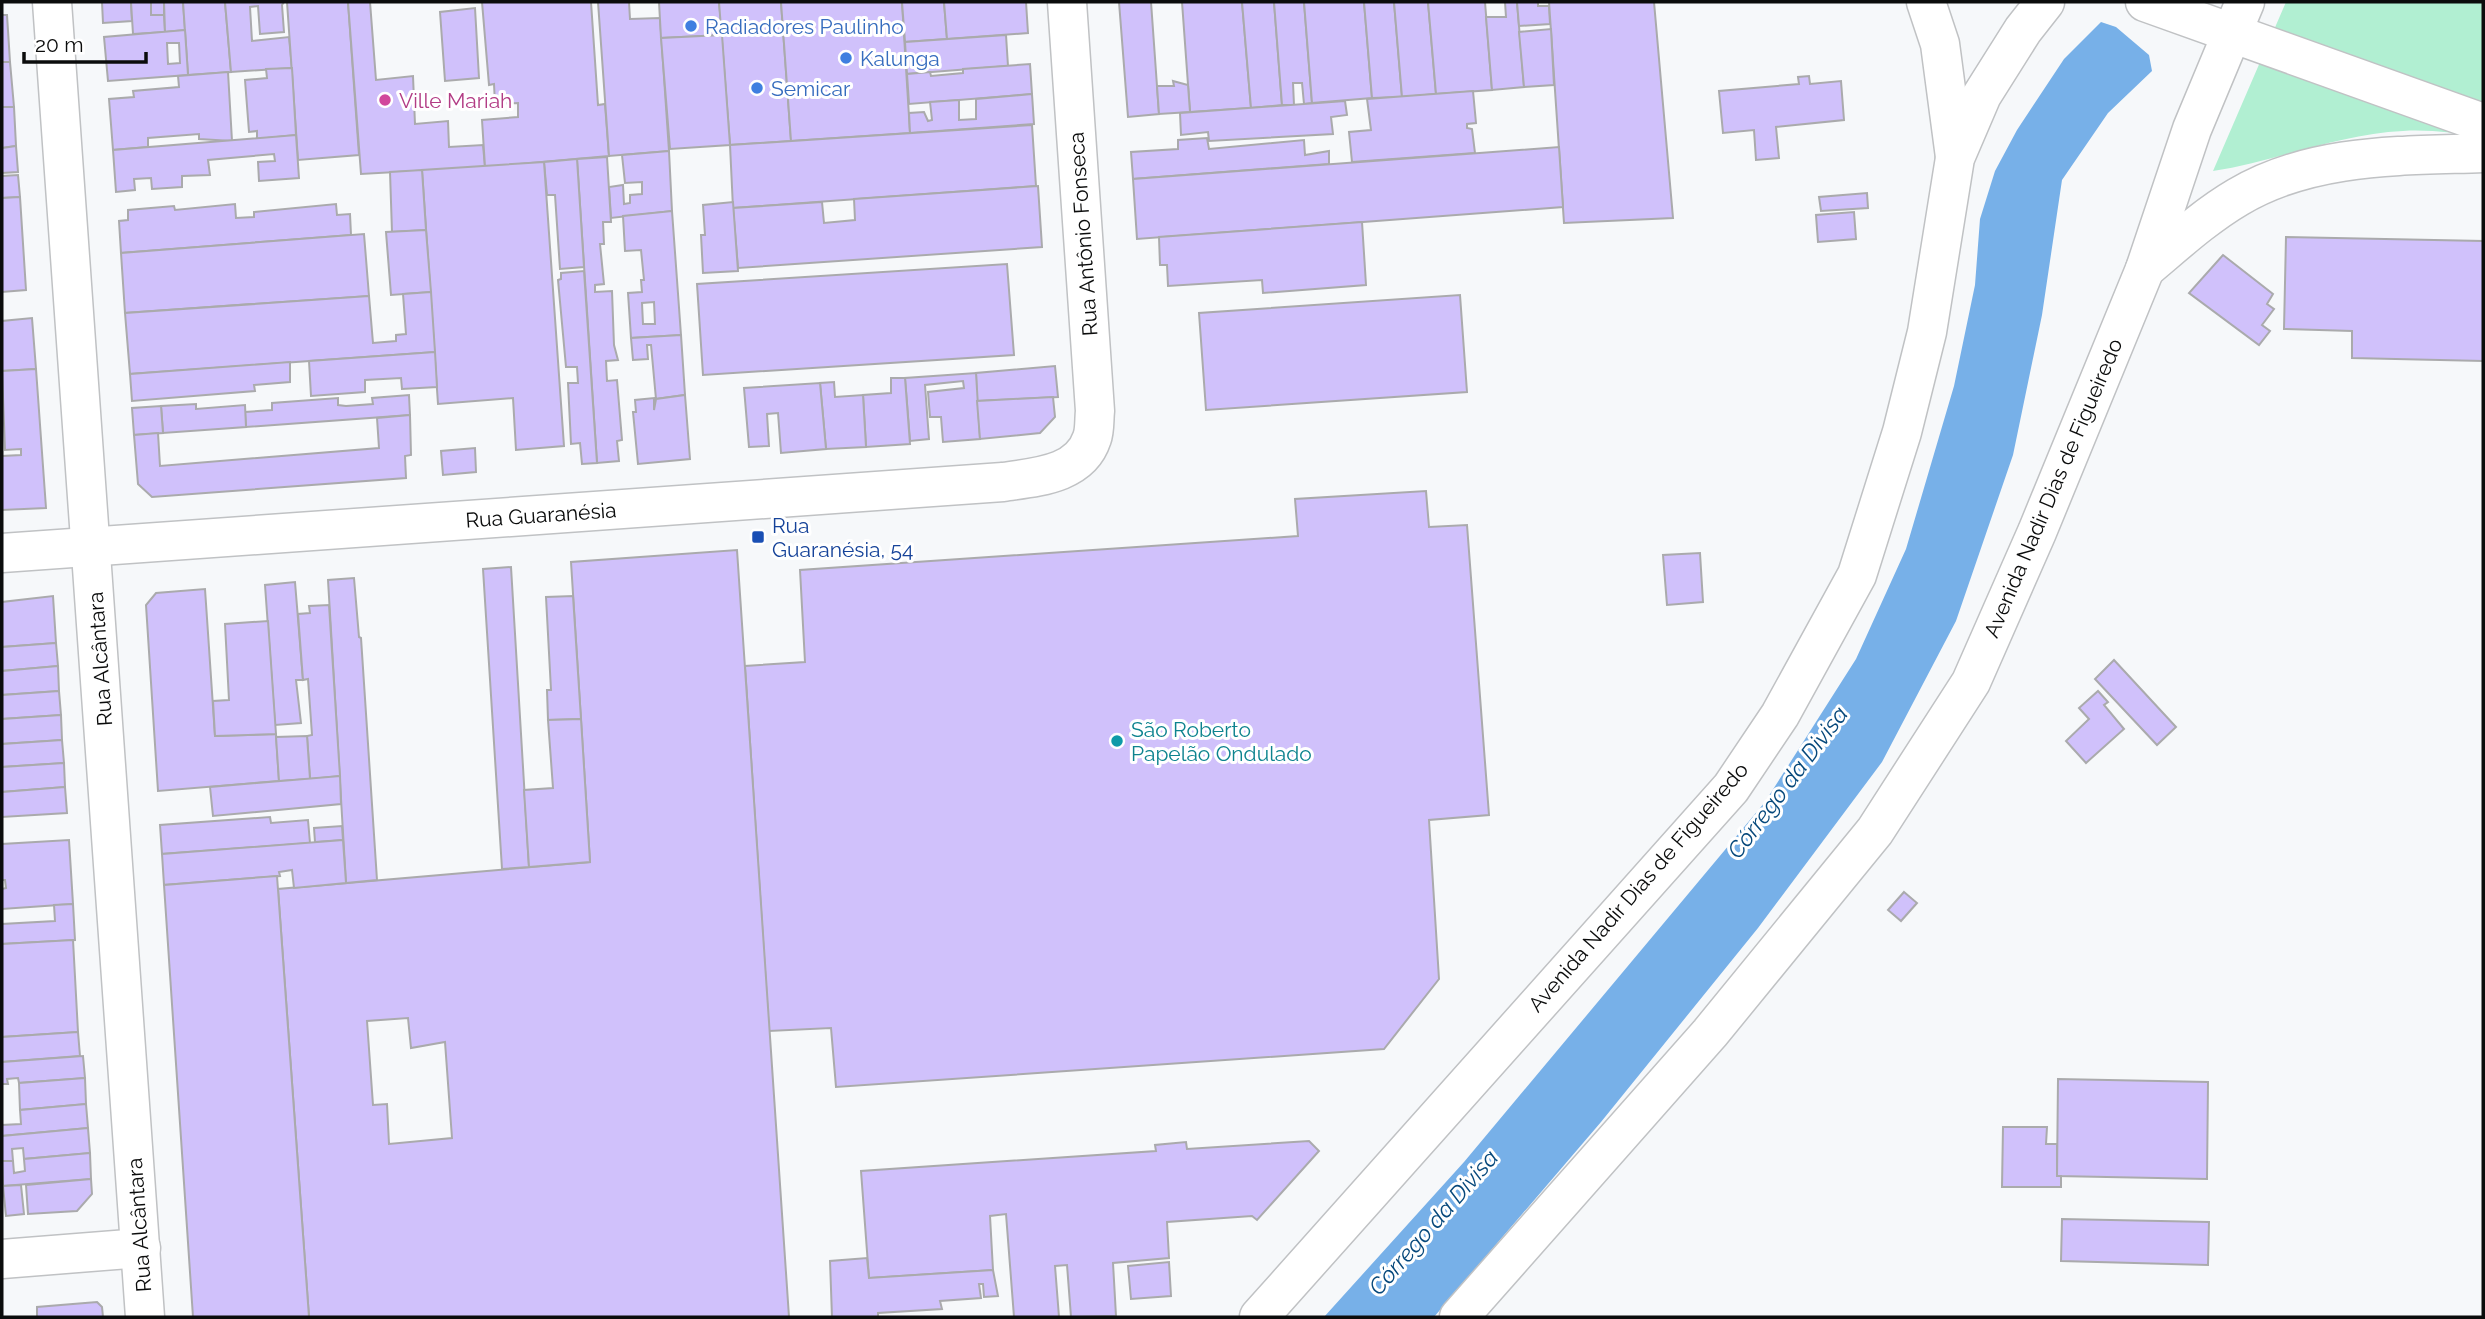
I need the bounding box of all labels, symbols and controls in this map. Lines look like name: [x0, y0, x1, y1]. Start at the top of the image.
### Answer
place label: Radiadores Paulinho: [705, 14, 904, 39]
marker: Radiadores Paulinho: [683, 18, 699, 34]
scale bar: [24, 21, 147, 65]
text: 20 m: [35, 32, 83, 57]
place label: Kalunga: [860, 46, 940, 71]
marker: Kalunga: [838, 50, 854, 66]
place label: Semicar: [771, 76, 851, 101]
marker: Semicar: [749, 80, 765, 96]
place label: Ville Mariah: [399, 88, 512, 113]
marker: Ville Mariah: [377, 92, 393, 108]
street label: Rua Antônio Fonseca: [1063, 131, 1103, 337]
street label: Avenida Nadir Dias de Figueiredo: [1979, 335, 2127, 641]
street label: Rua Guaranésia: [465, 497, 617, 533]
place label: Rua Guaranésia, 54: [772, 513, 913, 562]
marker: Rua Guaranésia, 54: [750, 529, 766, 545]
street label: Rua Alcântara: [83, 591, 117, 727]
water label: Córrego da Divisa: [1721, 701, 1853, 863]
place label: São Roberto Papelão Ondulado: [1131, 717, 1312, 766]
marker: São Roberto Papelão Ondulado: [1109, 733, 1125, 749]
street label: Avenida Nadir Dias de Figueiredo: [1523, 757, 1753, 1017]
water label: Córrego da Divisa: [1363, 1144, 1503, 1300]
street label: Rua Alcântara: [122, 1157, 156, 1293]

